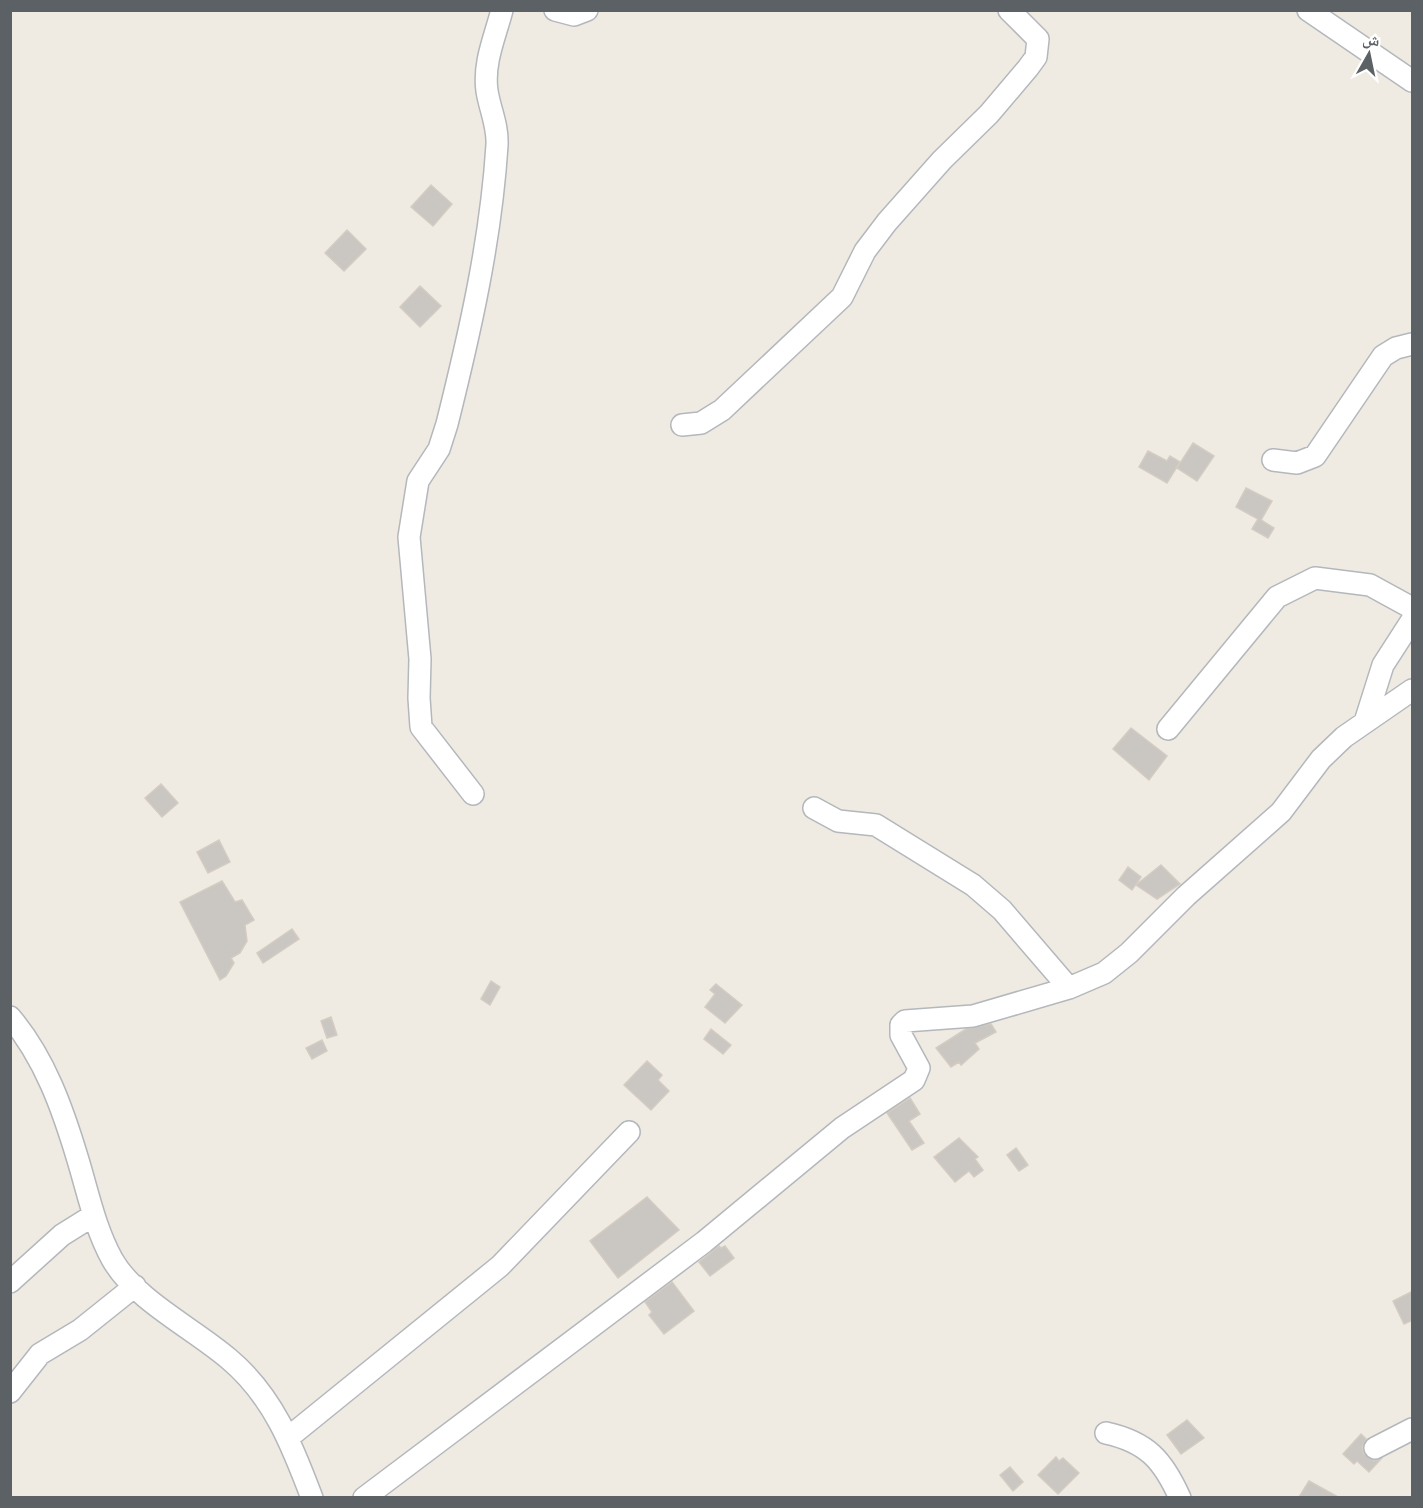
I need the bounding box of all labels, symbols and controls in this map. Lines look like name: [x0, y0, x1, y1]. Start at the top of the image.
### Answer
north arrow: [1339, 24, 1399, 84]
text: ش: [1361, 30, 1381, 52]

